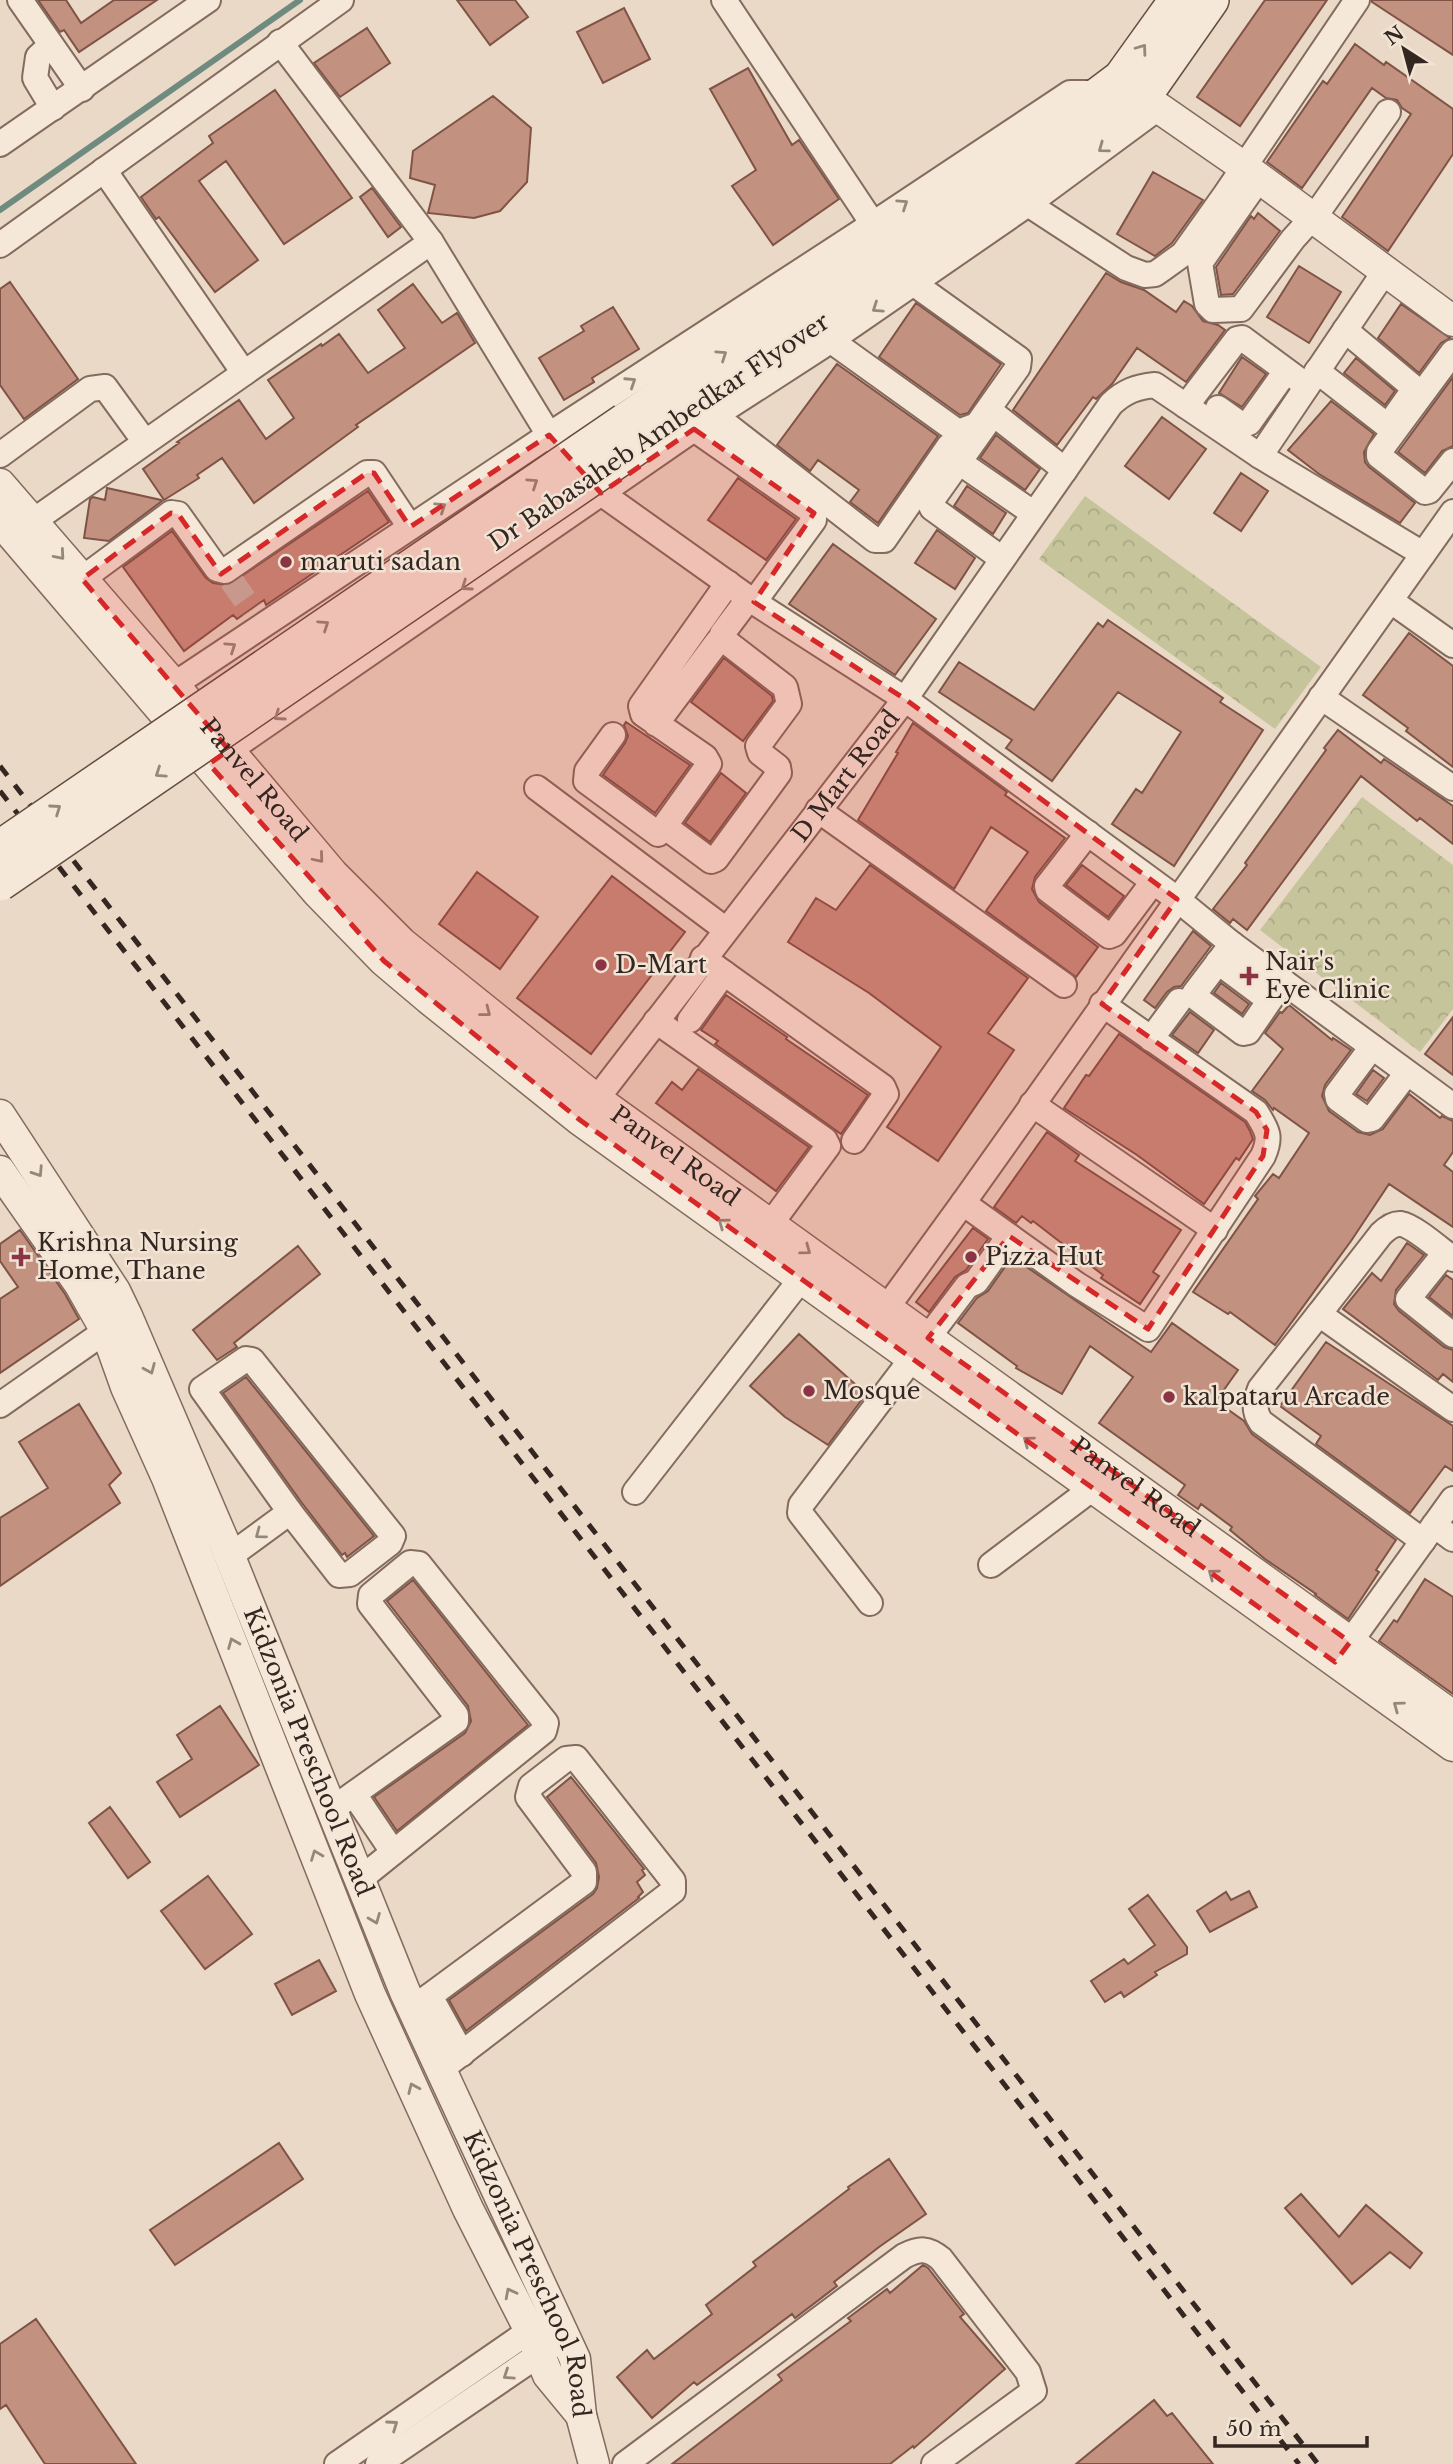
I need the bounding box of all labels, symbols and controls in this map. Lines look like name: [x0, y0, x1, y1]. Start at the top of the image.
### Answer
north arrow: [1369, 14, 1439, 84]
text: N: [1380, 21, 1408, 50]
one-way arrow: [1134, 44, 1146, 57]
one-way arrow: [1098, 140, 1111, 153]
one-way arrow: [896, 199, 909, 212]
one-way arrow: [872, 300, 885, 312]
street label: Dr Babasaheb Ambedkar Flyover: [483, 306, 835, 557]
one-way arrow: [714, 351, 727, 363]
one-way arrow: [623, 377, 636, 390]
one-way arrow: [525, 479, 538, 491]
one-way arrow: [433, 502, 446, 515]
one-way arrow: [52, 546, 64, 559]
place label: maruti sadan: [300, 547, 461, 576]
marker: maruti sadan: [278, 554, 294, 570]
one-way arrow: [461, 578, 474, 590]
one-way arrow: [317, 620, 330, 633]
one-way arrow: [223, 642, 236, 655]
street label: D Mart Road: [785, 704, 905, 847]
one-way arrow: [274, 708, 287, 720]
street label: Panvel Road: [194, 712, 314, 847]
one-way arrow: [155, 765, 168, 777]
one-way arrow: [48, 805, 61, 817]
one-way arrow: [311, 850, 323, 863]
place label: Nair's Eye Clinic: [1265, 947, 1390, 1004]
place label: D-Mart: [615, 950, 707, 979]
marker: D-Mart: [593, 957, 609, 973]
marker: Nair's Eye Clinic: [1239, 966, 1259, 986]
one-way arrow: [478, 1004, 491, 1017]
street label: Panvel Road: [605, 1099, 746, 1212]
one-way arrow: [29, 1164, 42, 1177]
one-way arrow: [719, 1219, 731, 1231]
place label: Krishna Nursing Home, Thane: [37, 1228, 238, 1285]
one-way arrow: [798, 1242, 811, 1255]
place label: Pizza Hut: [985, 1242, 1103, 1271]
marker: Krishna Nursing Home, Thane: [11, 1247, 31, 1267]
marker: Pizza Hut: [963, 1249, 979, 1265]
one-way arrow: [141, 1362, 155, 1374]
place label: Mosque: [823, 1376, 921, 1405]
place label: kalpataru Arcade: [1183, 1382, 1390, 1411]
marker: Mosque: [801, 1383, 817, 1399]
marker: kalpataru Arcade: [1161, 1389, 1177, 1405]
street label: Panvel Road: [1066, 1431, 1206, 1543]
one-way arrow: [1023, 1437, 1036, 1449]
one-way arrow: [255, 1526, 268, 1538]
one-way arrow: [1208, 1570, 1221, 1582]
street label: Kidzonia Preschool Road: [238, 1603, 380, 1900]
one-way arrow: [227, 1638, 241, 1650]
one-way arrow: [1393, 1702, 1406, 1715]
one-way arrow: [310, 1850, 324, 1862]
one-way arrow: [367, 1913, 381, 1925]
one-way arrow: [407, 2082, 421, 2095]
street label: Kidzonia Preschool Road: [457, 2126, 596, 2419]
one-way arrow: [505, 2288, 519, 2300]
one-way arrow: [503, 2367, 516, 2379]
scale bar: [1215, 2404, 1367, 2448]
text: 50 m: [1226, 2416, 1282, 2442]
one-way arrow: [385, 2421, 398, 2433]

